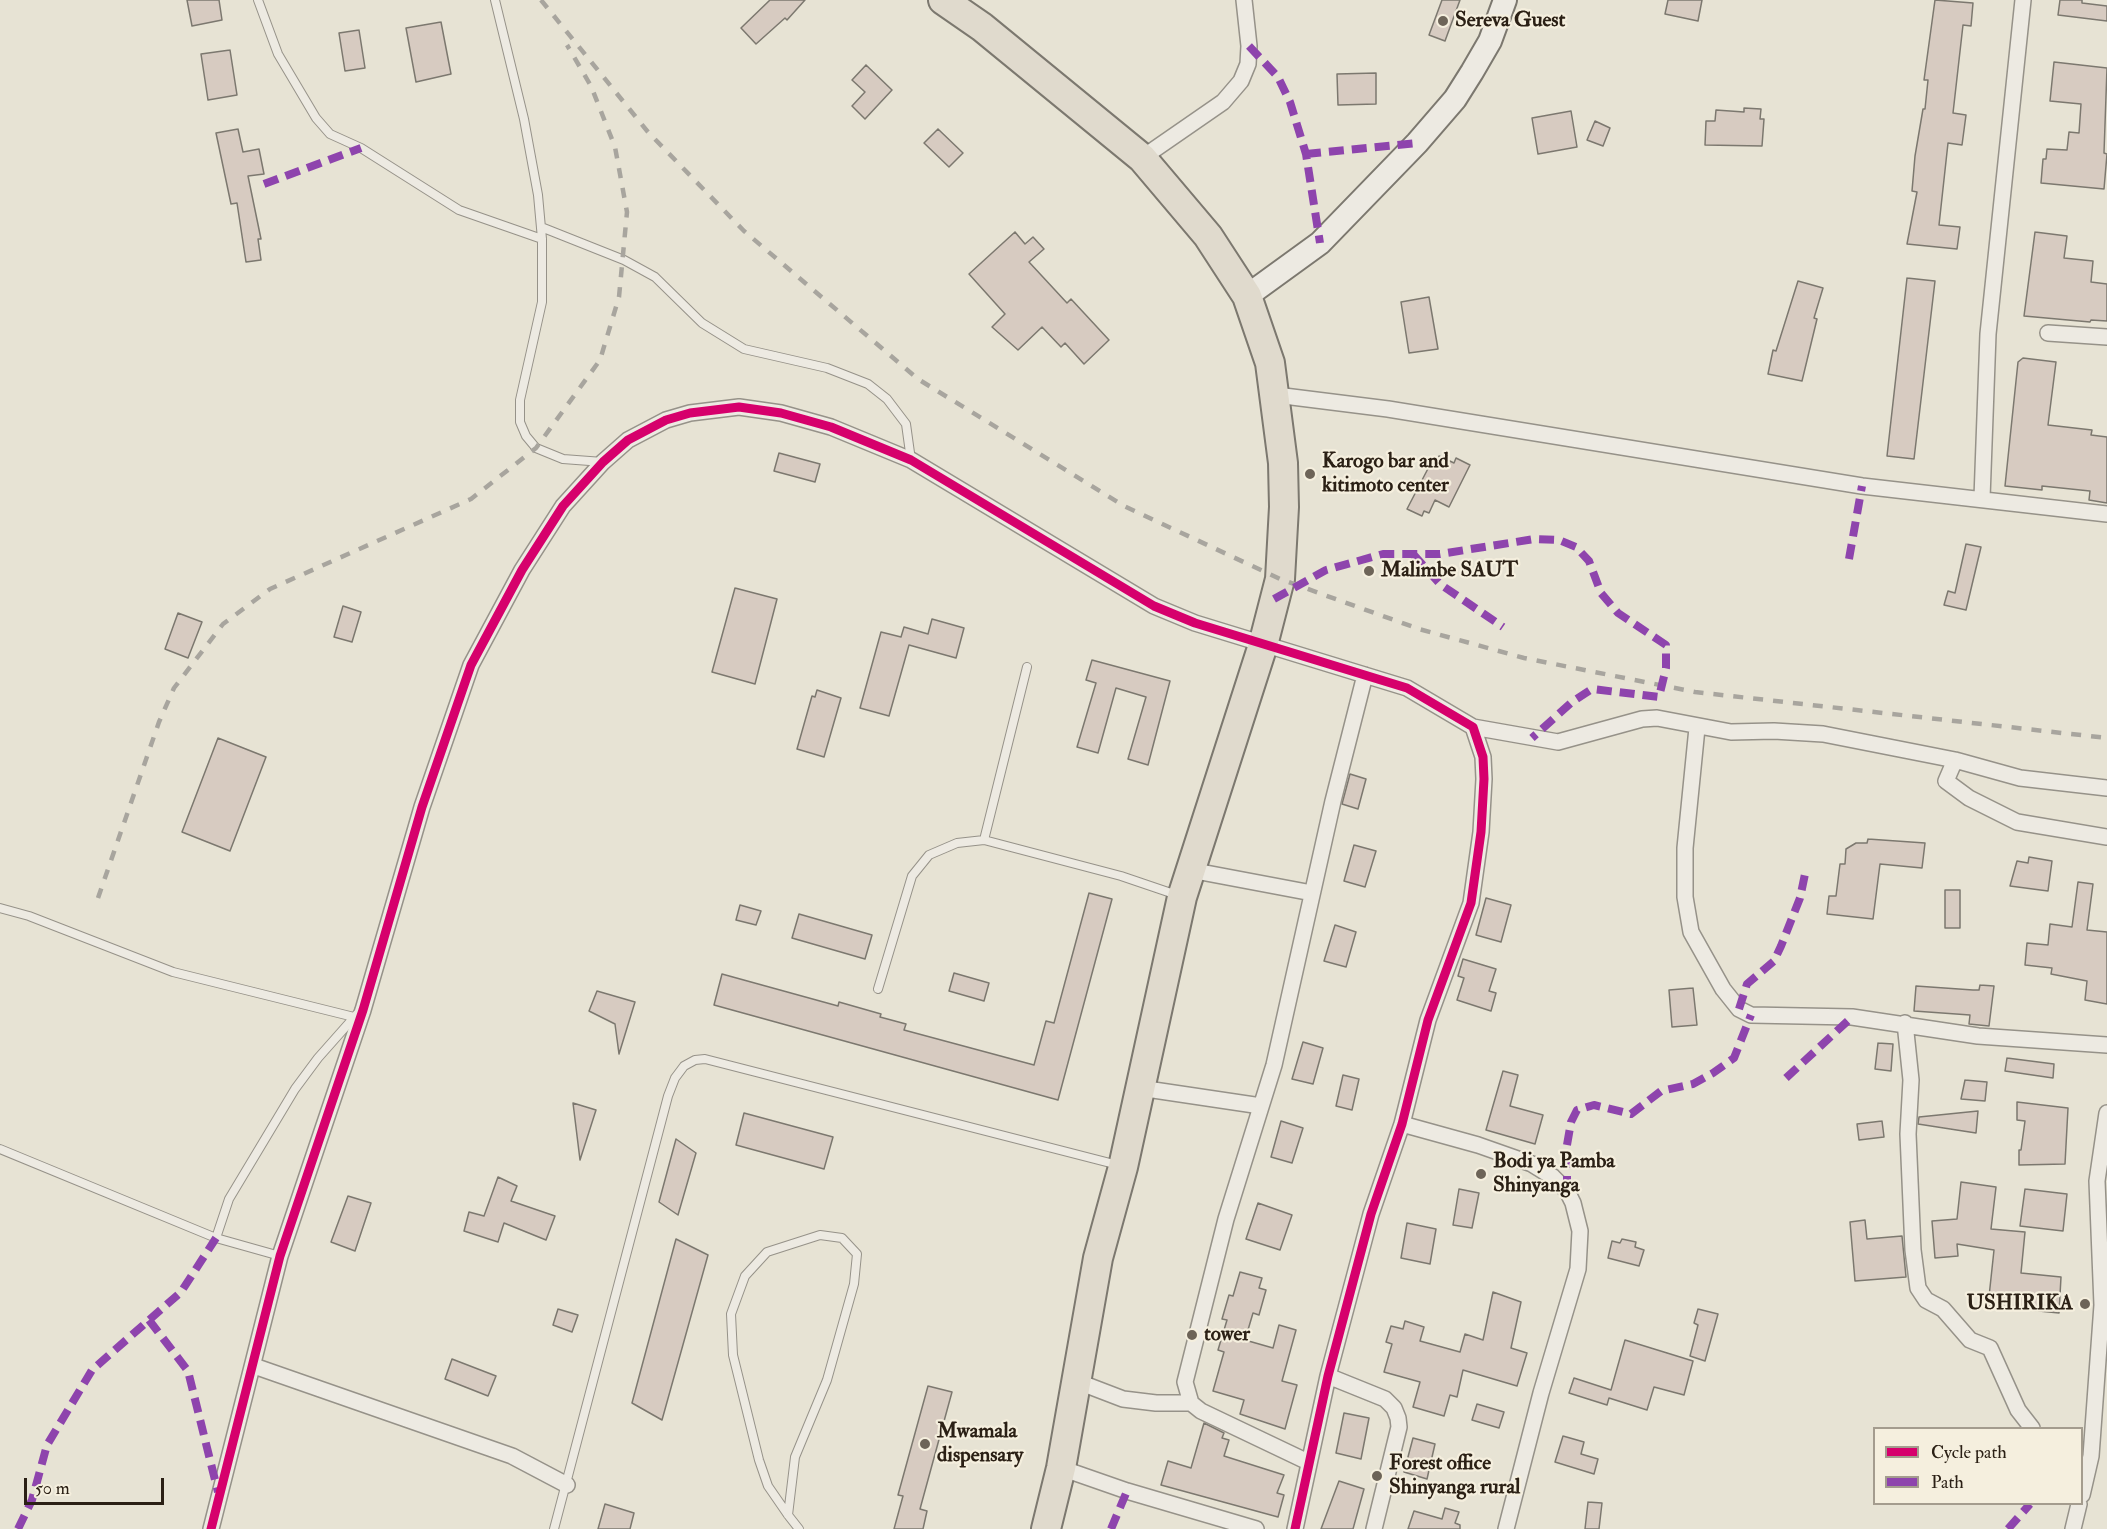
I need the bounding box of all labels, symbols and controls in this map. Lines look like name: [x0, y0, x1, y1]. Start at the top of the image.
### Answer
place label: Sereva Guest: [1455, 8, 1565, 34]
marker: Sereva Guest: [1436, 14, 1450, 28]
place label: Karogo bar and kitimoto center: [1322, 449, 1449, 499]
marker: Karogo bar and kitimoto center: [1303, 467, 1317, 481]
place label: Malimbe SAUT: [1381, 558, 1518, 584]
marker: Malimbe SAUT: [1362, 564, 1376, 578]
place label: Bodi ya Pamba Shinyanga: [1493, 1149, 1615, 1199]
marker: Bodi ya Pamba Shinyanga: [1474, 1167, 1488, 1181]
place label: USHIRIKA: [1967, 1291, 2073, 1317]
marker: USHIRIKA: [2078, 1297, 2092, 1311]
place label: tower: [1204, 1322, 1250, 1348]
marker: tower: [1185, 1328, 1199, 1342]
place label: Mwamala dispensary: [937, 1419, 1023, 1469]
legend: [1873, 1427, 2083, 1505]
marker: Mwamala dispensary: [918, 1437, 932, 1451]
text: Cycle path: [1931, 1441, 2007, 1464]
place label: Forest office Shinyanga rural: [1389, 1451, 1520, 1501]
scale bar: [27, 1466, 166, 1504]
marker: Forest office Shinyanga rural: [1370, 1469, 1384, 1483]
text: Path: [1931, 1471, 1964, 1494]
text: 50 m: [35, 1477, 70, 1500]

